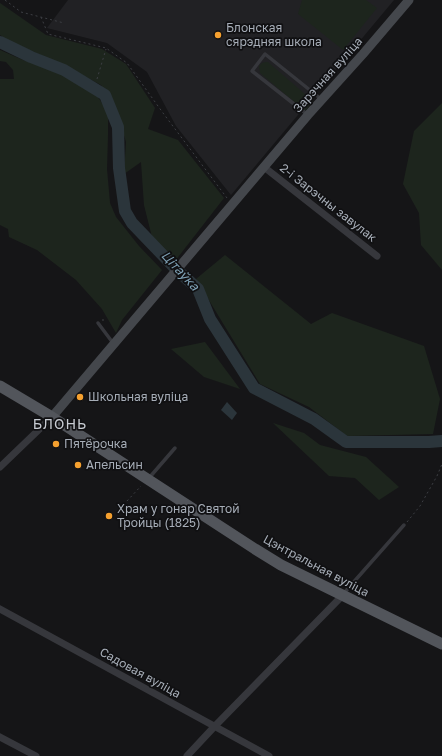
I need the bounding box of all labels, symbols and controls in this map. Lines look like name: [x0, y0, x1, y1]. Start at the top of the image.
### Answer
place label: Блонская сярэдняя школа: [226, 21, 322, 49]
marker: Блонская сярэдняя школа: [213, 30, 223, 40]
street label: Зарэчная вуліца: [290, 34, 366, 116]
street label: 2-і Зарэчны завулак: [277, 161, 379, 245]
water label: Цітаўка: [158, 248, 202, 294]
place label: Школьная вуліца: [88, 390, 188, 404]
marker: Школьная вуліца: [75, 392, 85, 402]
district label: БЛОНЬ: [33, 417, 87, 433]
place label: Пятёрочка: [64, 437, 127, 451]
marker: Пятёрочка: [51, 439, 61, 449]
place label: Апельсин: [86, 458, 143, 472]
marker: Апельсин: [73, 460, 83, 470]
place label: Храм у гонар Святой Тройцы (1825): [117, 502, 240, 530]
marker: Храм у гонар Святой Тройцы (1825): [104, 511, 114, 521]
street label: Цэнтральная вуліца: [261, 532, 371, 600]
street label: Садовая вуліца: [97, 645, 183, 701]

